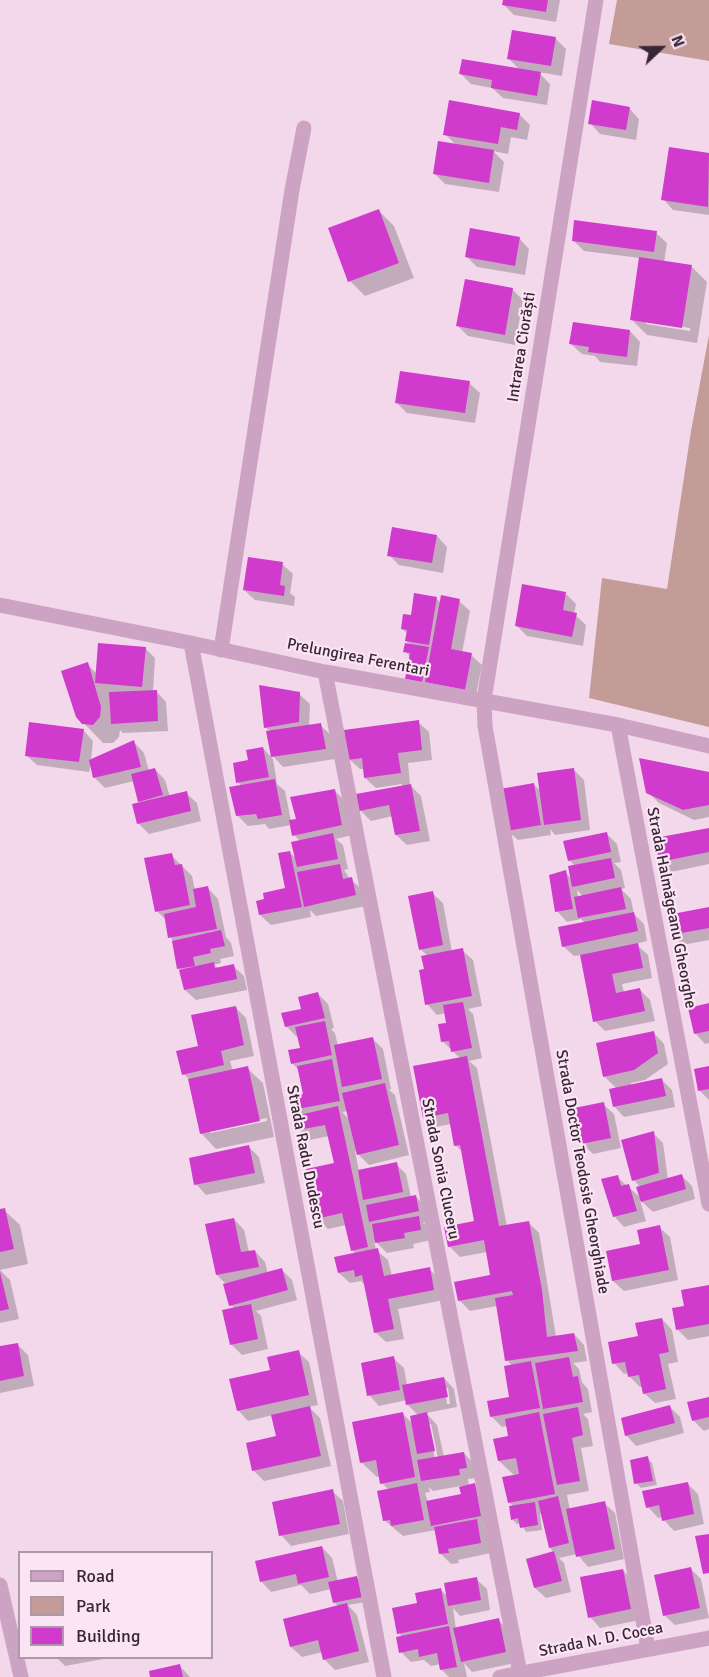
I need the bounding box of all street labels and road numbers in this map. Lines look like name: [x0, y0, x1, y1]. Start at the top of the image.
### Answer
street label: Intrarea Ciorăști: [504, 290, 540, 404]
street label: Prelungirea Ferentari: [285, 635, 431, 681]
street label: Strada Halmăgeanu Gheorghe: [642, 806, 700, 1010]
street label: Strada Doctor Teodosie Gheorghiade: [551, 1048, 613, 1296]
street label: Strada Radu Dudescu: [282, 1084, 328, 1230]
street label: Strada Sonia Cluceru: [417, 1097, 463, 1241]
street label: Strada N. D. Cocea: [537, 1619, 665, 1661]

